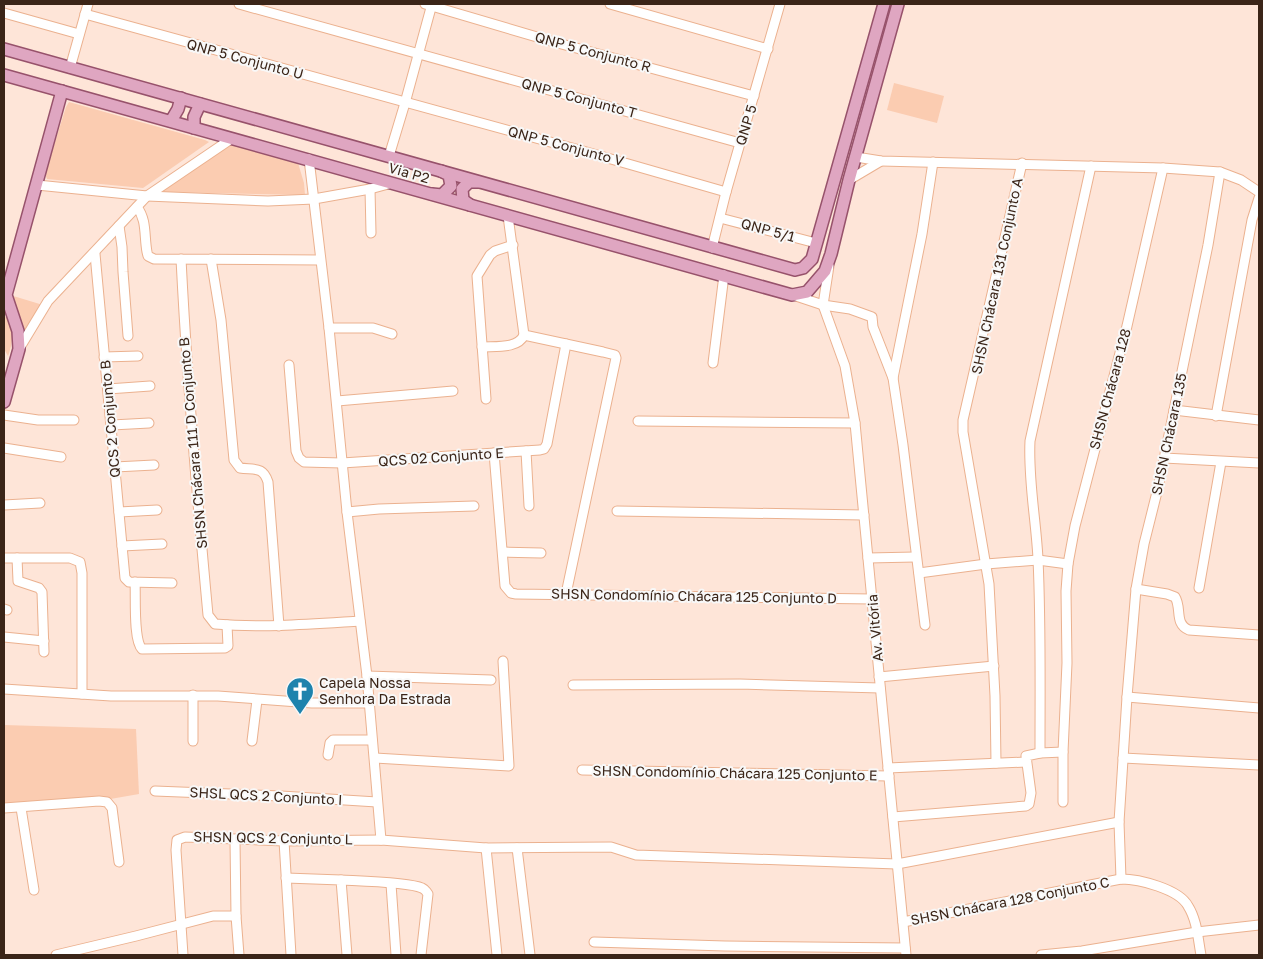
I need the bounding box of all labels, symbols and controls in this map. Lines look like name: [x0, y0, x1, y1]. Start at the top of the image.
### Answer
street label: QNP 5 Conjunto R: [533, 28, 653, 75]
street label: QNP 5 Conjunto U: [185, 35, 305, 82]
street label: QNP 5 Conjunto T: [520, 74, 639, 121]
street label: QNP 5: [731, 102, 760, 147]
street label: QNP 5 Conjunto V: [506, 122, 627, 169]
street label: Via P2: [387, 159, 432, 186]
street label: SHSN Chácara 131 Conjunto A: [967, 176, 1026, 376]
street label: QNP 5/1: [739, 214, 797, 245]
street label: SHSN Chácara 128: [1085, 327, 1134, 451]
street label: SHSN Chácara 111 D Conjunto B: [175, 337, 210, 550]
street label: QCS 2 Conjunto B: [96, 359, 123, 479]
street label: SHSN Chácara 135: [1147, 371, 1190, 496]
street label: QCS 02 Conjunto E: [378, 444, 504, 469]
street label: SHSN Condomínio Chácara 125 Conjunto D: [551, 585, 837, 606]
street label: Av. Vitória: [863, 594, 886, 662]
place label: Capela Nossa Senhora Da Estrada: [319, 674, 451, 707]
church icon: Capela Nossa Senhora Da Estrada: [285, 676, 315, 715]
street label: SHSN Condomínio Chácara 125 Conjunto E: [593, 762, 878, 783]
street label: SHSL QCS 2 Conjunto I: [189, 783, 343, 808]
street label: SHSN QCS 2 Conjunto L: [193, 828, 353, 847]
street label: SHSN Chácara 128 Conjunto C: [909, 873, 1111, 928]

